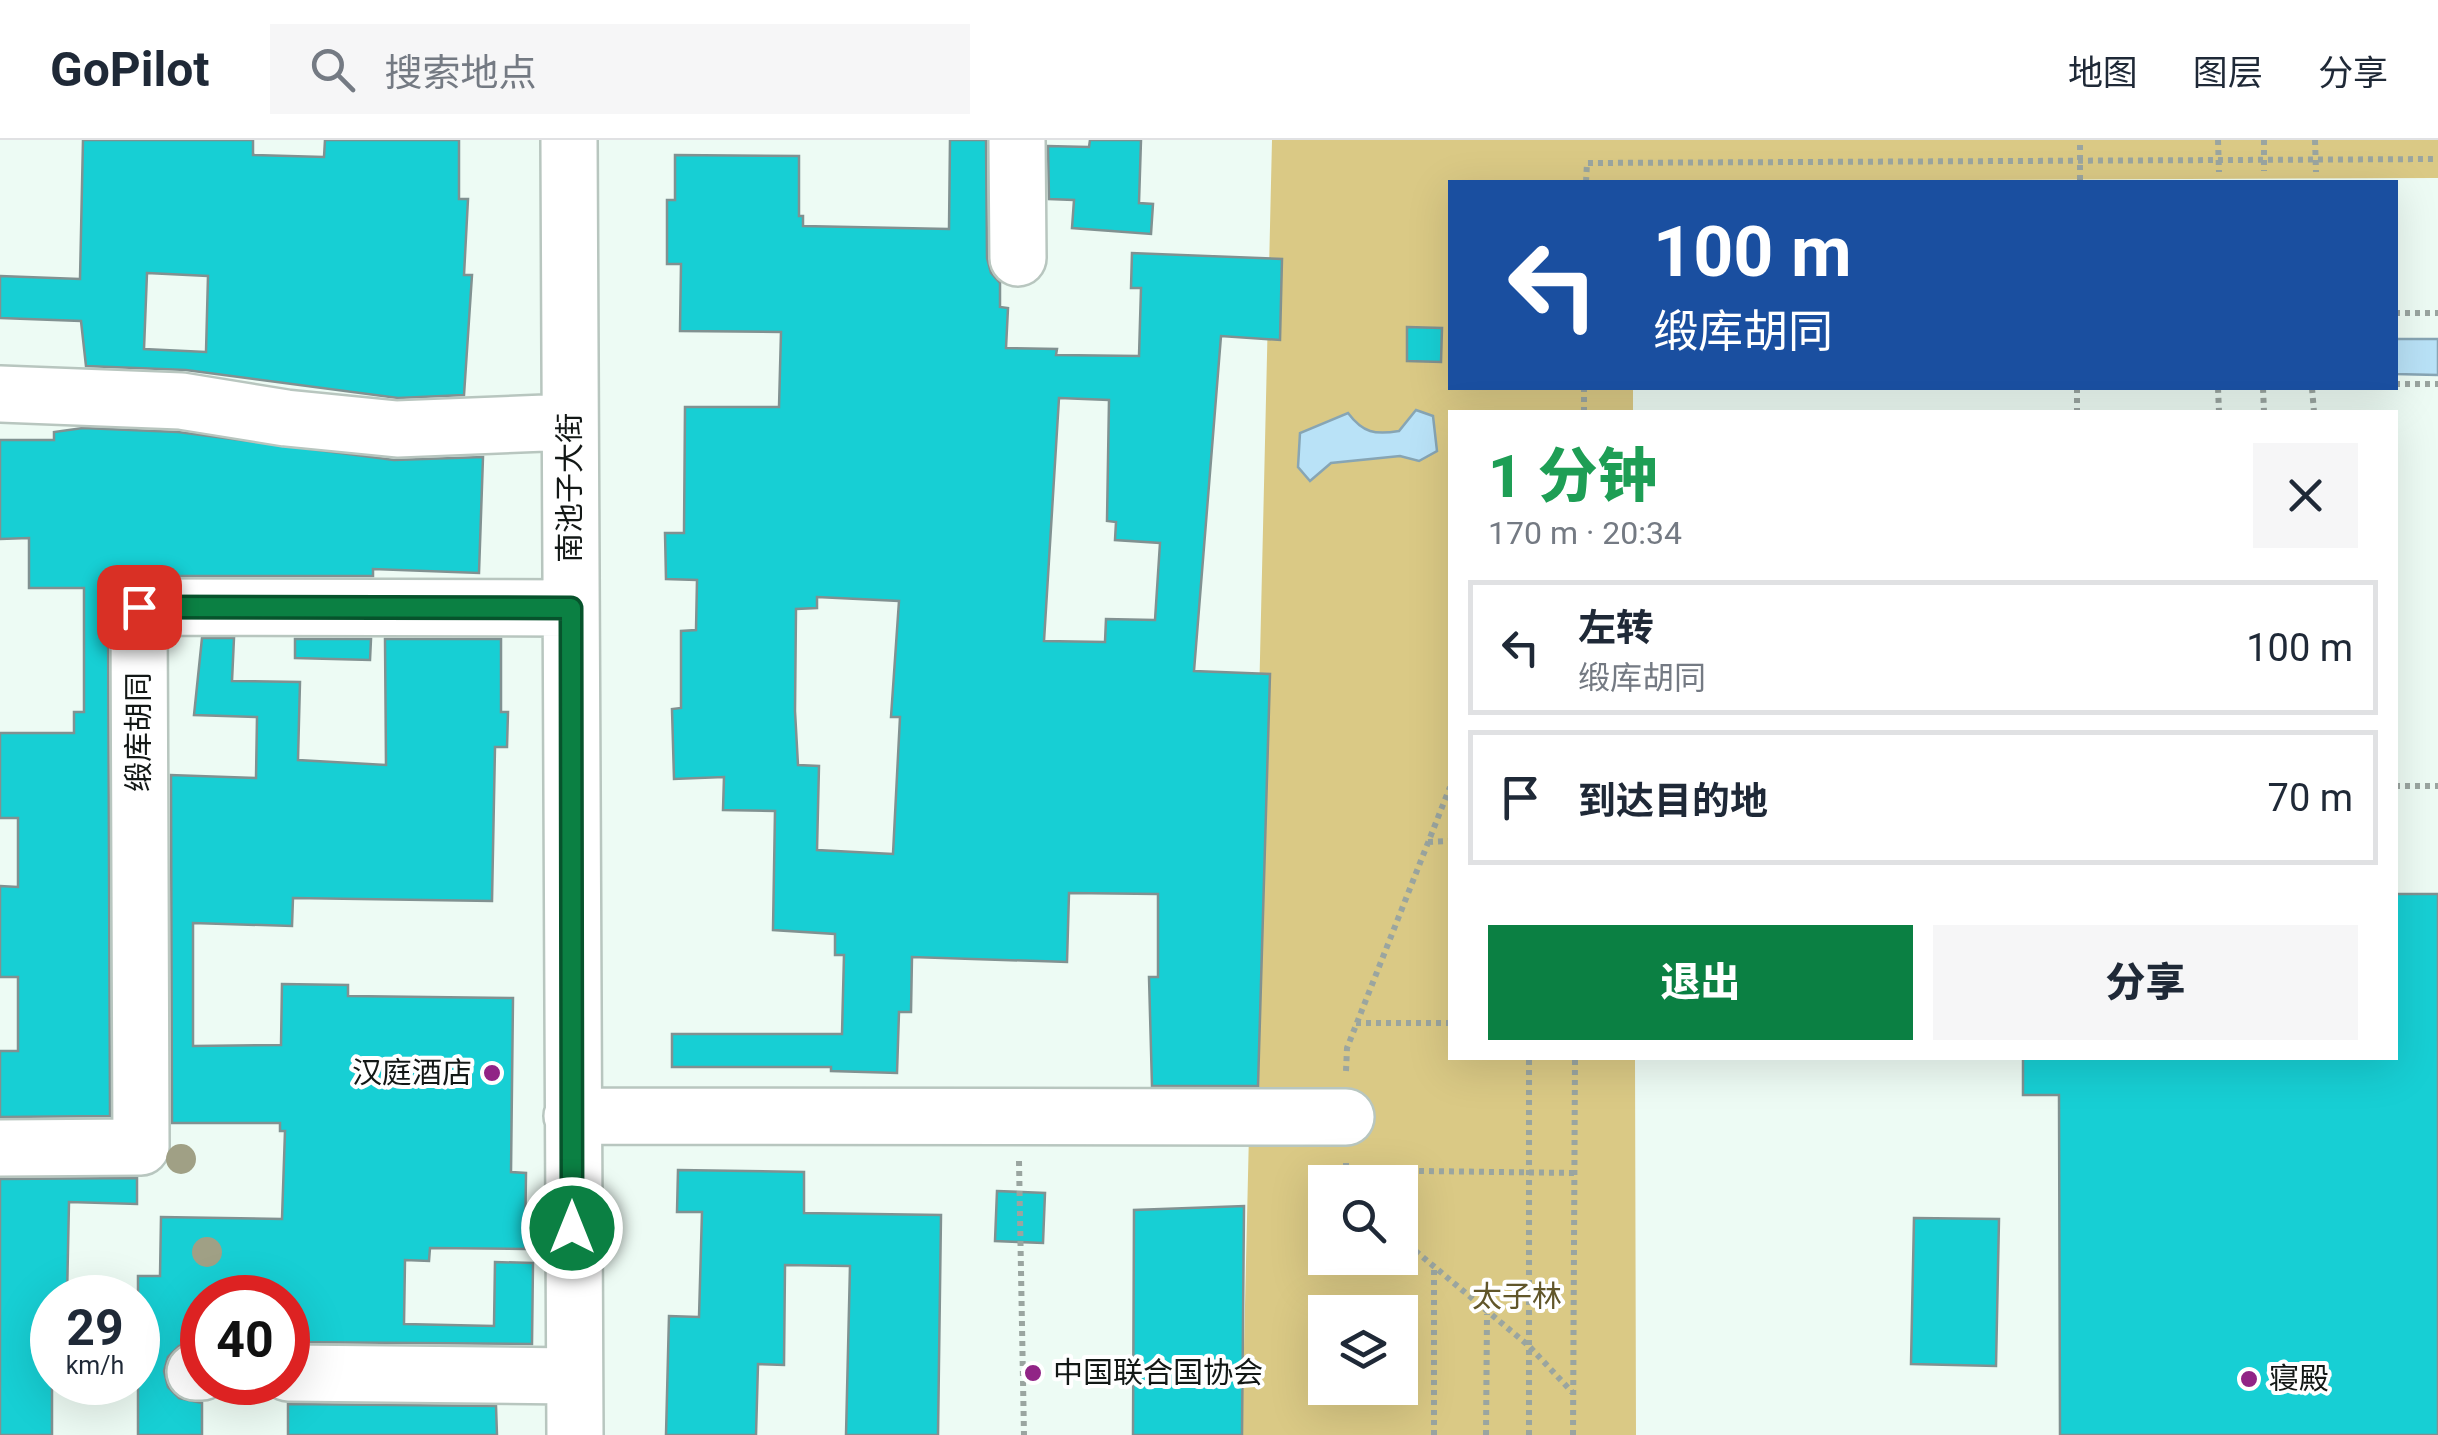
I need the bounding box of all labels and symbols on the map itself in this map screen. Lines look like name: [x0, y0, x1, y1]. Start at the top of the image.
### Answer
street label: 南池子大街: [552, 413, 587, 563]
pin: [97, 565, 182, 650]
street label: 缎库胡同: [121, 672, 156, 792]
place label: 汉庭酒店: [352, 1055, 472, 1090]
marker: 汉庭酒店: [481, 1062, 503, 1084]
position arrow: [520, 1176, 624, 1280]
speed limit sign: 40: [180, 1275, 310, 1405]
park label: 太子林: [1472, 1279, 1562, 1314]
place label: 中国联合国协会: [1053, 1355, 1263, 1390]
place label: 寝殿: [2269, 1361, 2329, 1396]
marker: 中国联合国协会: [1022, 1362, 1044, 1384]
marker: 寝殿: [2238, 1368, 2260, 1390]

